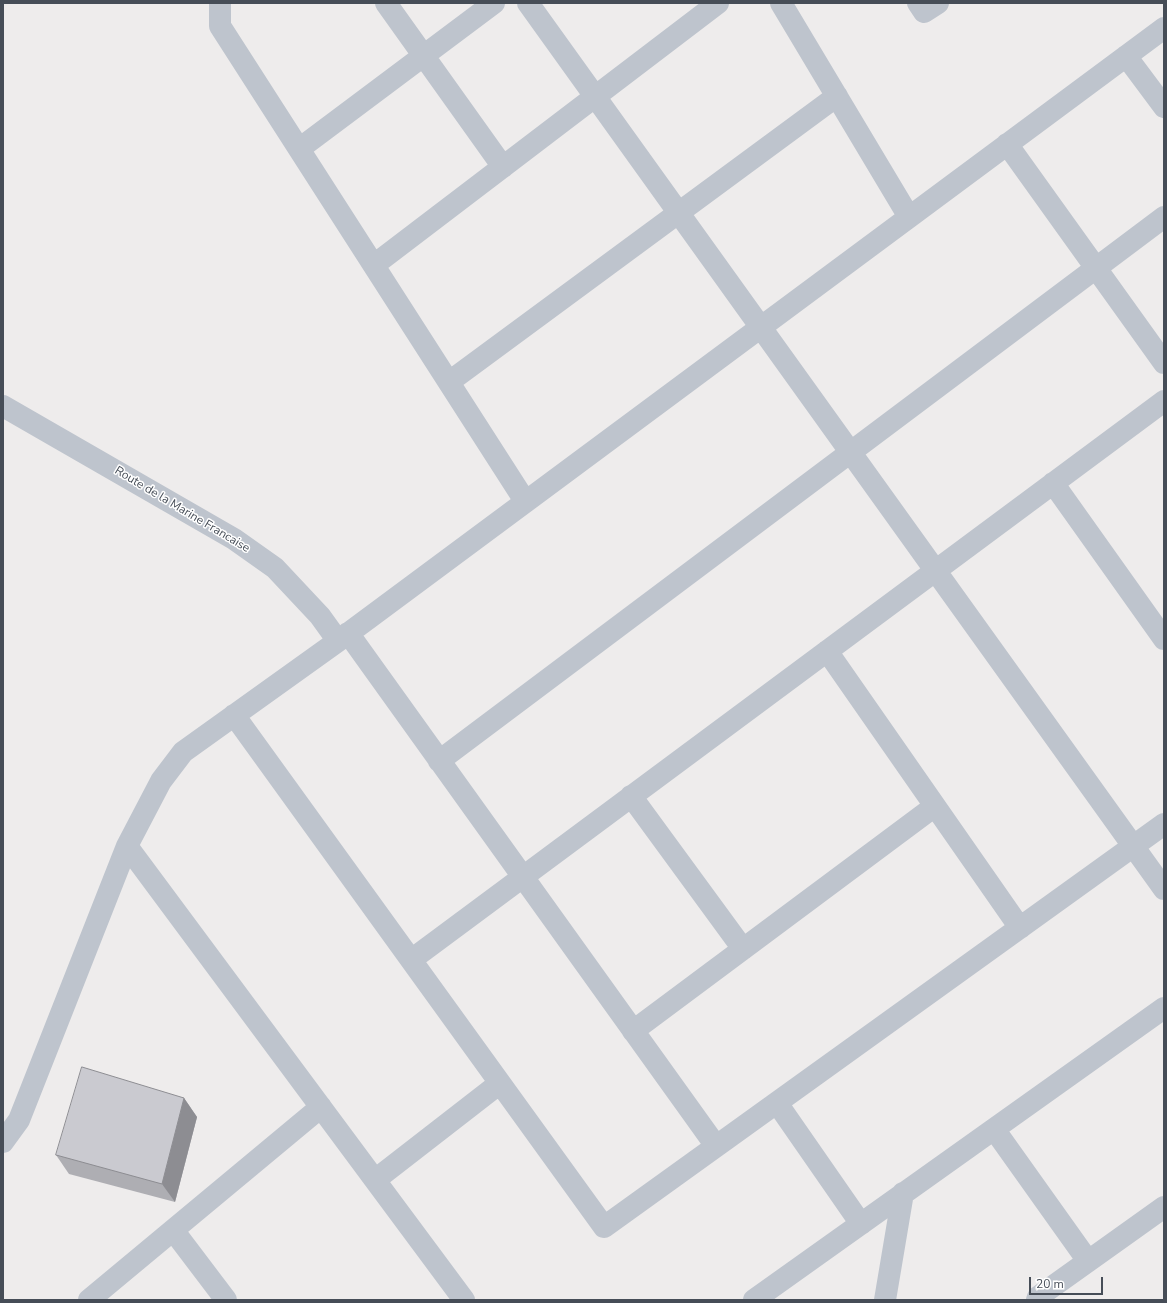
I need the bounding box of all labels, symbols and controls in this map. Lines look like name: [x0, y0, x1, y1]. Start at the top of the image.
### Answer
street label: Route de la Marine Francaise: [112, 464, 252, 556]
scale bar: [1031, 1269, 1105, 1295]
text: 20 m: [1036, 1276, 1064, 1292]

